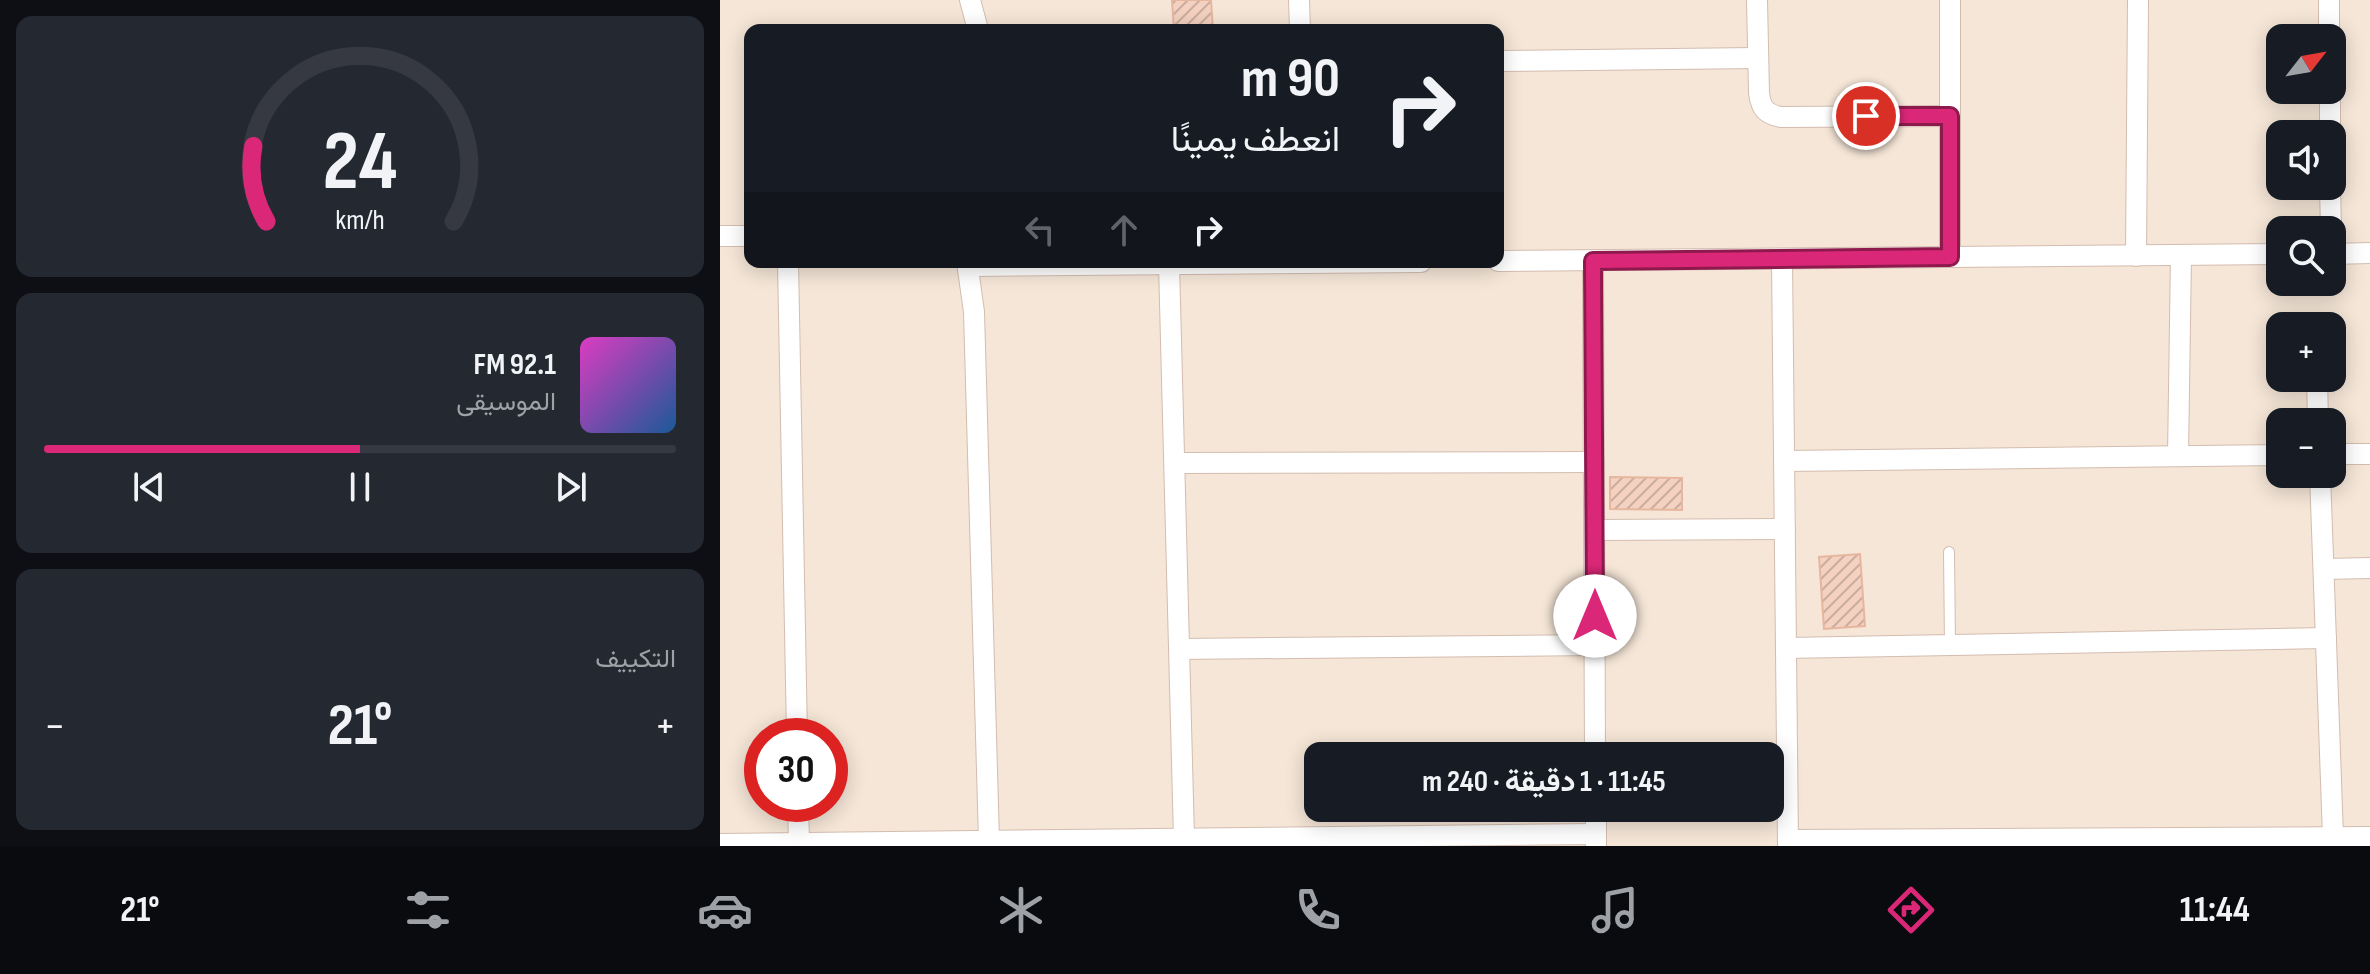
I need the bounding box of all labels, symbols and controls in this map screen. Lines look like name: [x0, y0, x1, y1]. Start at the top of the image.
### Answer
north arrow: [2266, 24, 2346, 104]
map controls: [2266, 24, 2346, 488]
text: 90 m: [1241, 46, 1340, 113]
icon: right: [1368, 56, 1472, 160]
pin: [1832, 82, 1900, 150]
icon: arrive: [1844, 94, 1888, 138]
text: 24: [323, 113, 397, 213]
text: انعطف يمينًا: [1171, 119, 1340, 162]
button: sound: [2266, 120, 2346, 200]
text: km/h: [335, 204, 385, 239]
icon: left: [1018, 208, 1062, 252]
icon: ahead: [1102, 208, 1146, 252]
icon: right: [1186, 208, 1230, 252]
button: search: [2266, 216, 2346, 296]
button: +: [2266, 312, 2346, 392]
text: 92.1 FM: [474, 347, 556, 383]
text: الموسيقى: [456, 387, 556, 418]
button: −: [2266, 408, 2346, 488]
icon: previous: [127, 465, 171, 509]
icon: pause: [338, 465, 382, 509]
icon: next: [549, 465, 593, 509]
position arrow: [1553, 574, 1637, 658]
text: التكييف: [595, 644, 676, 675]
text: 21°: [327, 690, 393, 762]
text: −: [44, 700, 66, 753]
text: +: [654, 700, 676, 753]
speed limit sign: 30: [744, 718, 848, 822]
text: 11:45 · 1 دقيقة · 240 m: [1422, 764, 1666, 800]
icon: filters: [400, 882, 456, 938]
icon: car: [697, 882, 753, 938]
icon: climate: [993, 882, 1049, 938]
icon: phone: [1290, 882, 1346, 938]
icon: music: [1587, 882, 1643, 938]
icon: directions: [1883, 882, 1939, 938]
text: 21°: [120, 889, 159, 932]
text: 11:44: [2180, 889, 2250, 932]

